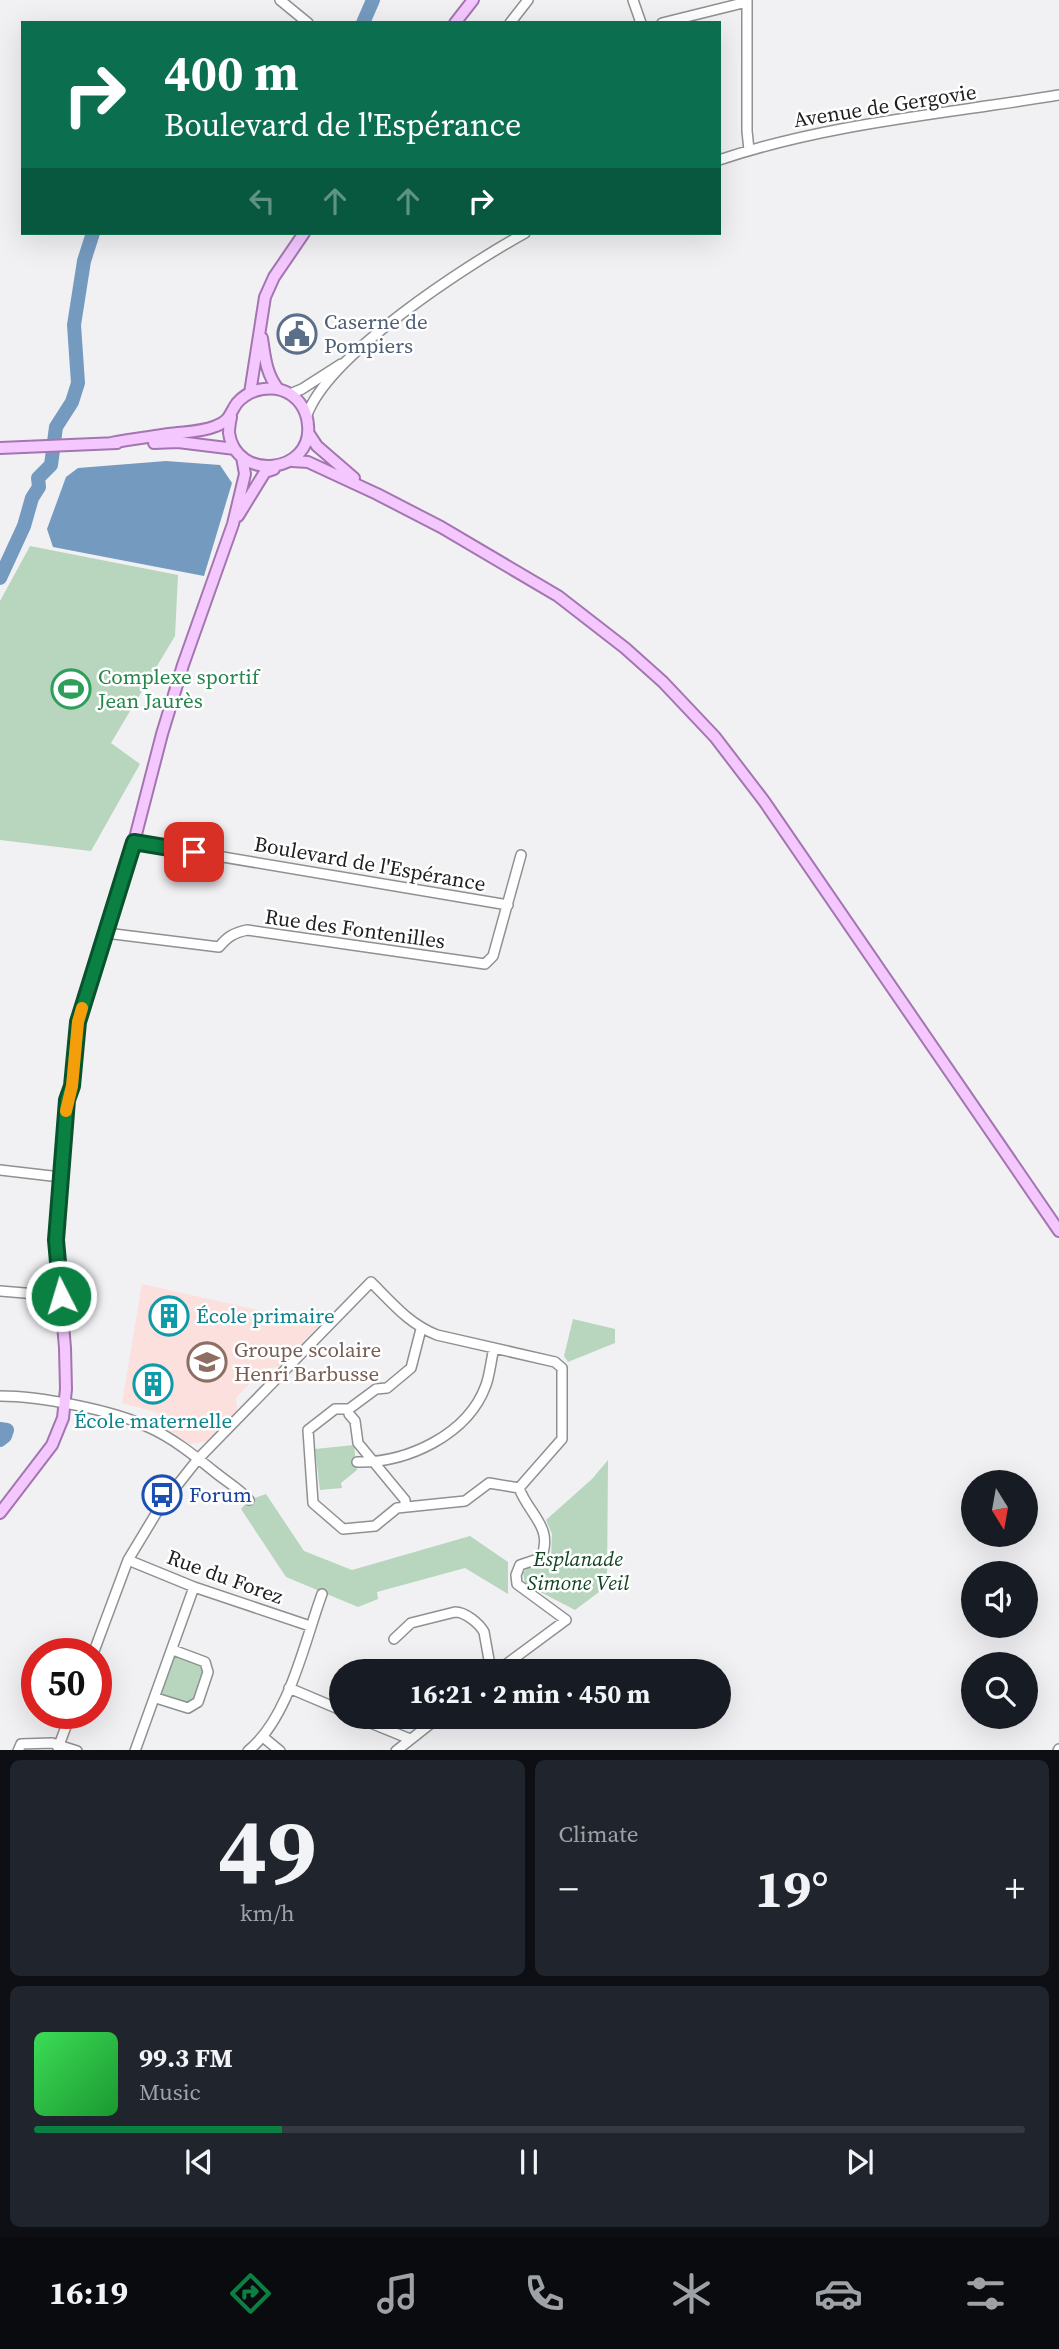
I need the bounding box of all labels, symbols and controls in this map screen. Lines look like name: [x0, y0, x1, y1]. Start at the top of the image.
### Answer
text: 400 m: [164, 39, 299, 106]
icon: right: [49, 49, 140, 140]
street label: Avenue de Gergovie: [791, 77, 978, 134]
text: Boulevard de l'Espérance: [164, 103, 521, 147]
icon: left: [243, 182, 281, 220]
icon: ahead: [316, 182, 354, 220]
icon: ahead: [389, 182, 427, 220]
icon: right: [462, 182, 500, 220]
place label: Caserne de Pompiers: [324, 307, 428, 360]
public building icon: Caserne de Pompiers: [276, 313, 318, 355]
place label: Complexe sportif Jean Jaurès: [97, 662, 261, 715]
sports icon: Complexe sportif Jean Jaurès: [50, 668, 92, 710]
pin: [164, 822, 224, 882]
street label: Boulevard de l'Espérance: [252, 829, 488, 898]
icon: arrive: [175, 833, 213, 871]
street label: Rue des Fontenilles: [263, 901, 447, 956]
position arrow: [24, 1259, 98, 1333]
building icon: École primaire: [148, 1295, 190, 1337]
place label: École primaire: [196, 1301, 335, 1330]
place label: Groupe scolaire Henri Barbusse: [234, 1335, 381, 1388]
school or university icon: Groupe scolaire Henri Barbusse: [186, 1341, 228, 1383]
building icon: École maternelle: [132, 1363, 174, 1405]
place label: École maternelle: [74, 1406, 232, 1435]
north arrow: [961, 1470, 1038, 1547]
map controls: [961, 1470, 1038, 1729]
bus stop icon: Forum: [141, 1474, 183, 1516]
place label: Forum: [189, 1480, 252, 1509]
street label: Rue du Forez: [163, 1542, 288, 1611]
park label: Esplanade Simone Veil: [527, 1544, 629, 1597]
button: sound: [961, 1561, 1038, 1638]
speed limit sign: 50: [21, 1638, 112, 1729]
button: search: [961, 1652, 1038, 1729]
text: 16:21 · 2 min · 450 m: [410, 1676, 650, 1712]
text: 49: [218, 1789, 317, 1913]
text: Climate: [559, 1818, 638, 1850]
text: 19°: [755, 1853, 828, 1924]
text: −: [559, 1863, 579, 1915]
text: +: [1005, 1863, 1025, 1915]
text: km/h: [240, 1897, 295, 1929]
text: 99.3 FM: [139, 2040, 233, 2076]
text: Music: [139, 2076, 201, 2108]
icon: previous: [180, 2143, 218, 2181]
icon: pause: [510, 2143, 548, 2181]
icon: next: [841, 2143, 879, 2181]
icon: directions: [226, 2269, 275, 2318]
icon: music: [373, 2269, 422, 2318]
icon: phone: [520, 2269, 569, 2318]
icon: climate: [667, 2269, 716, 2318]
icon: car: [814, 2269, 863, 2318]
icon: filters: [961, 2269, 1010, 2318]
text: 16:19: [49, 2271, 128, 2315]

